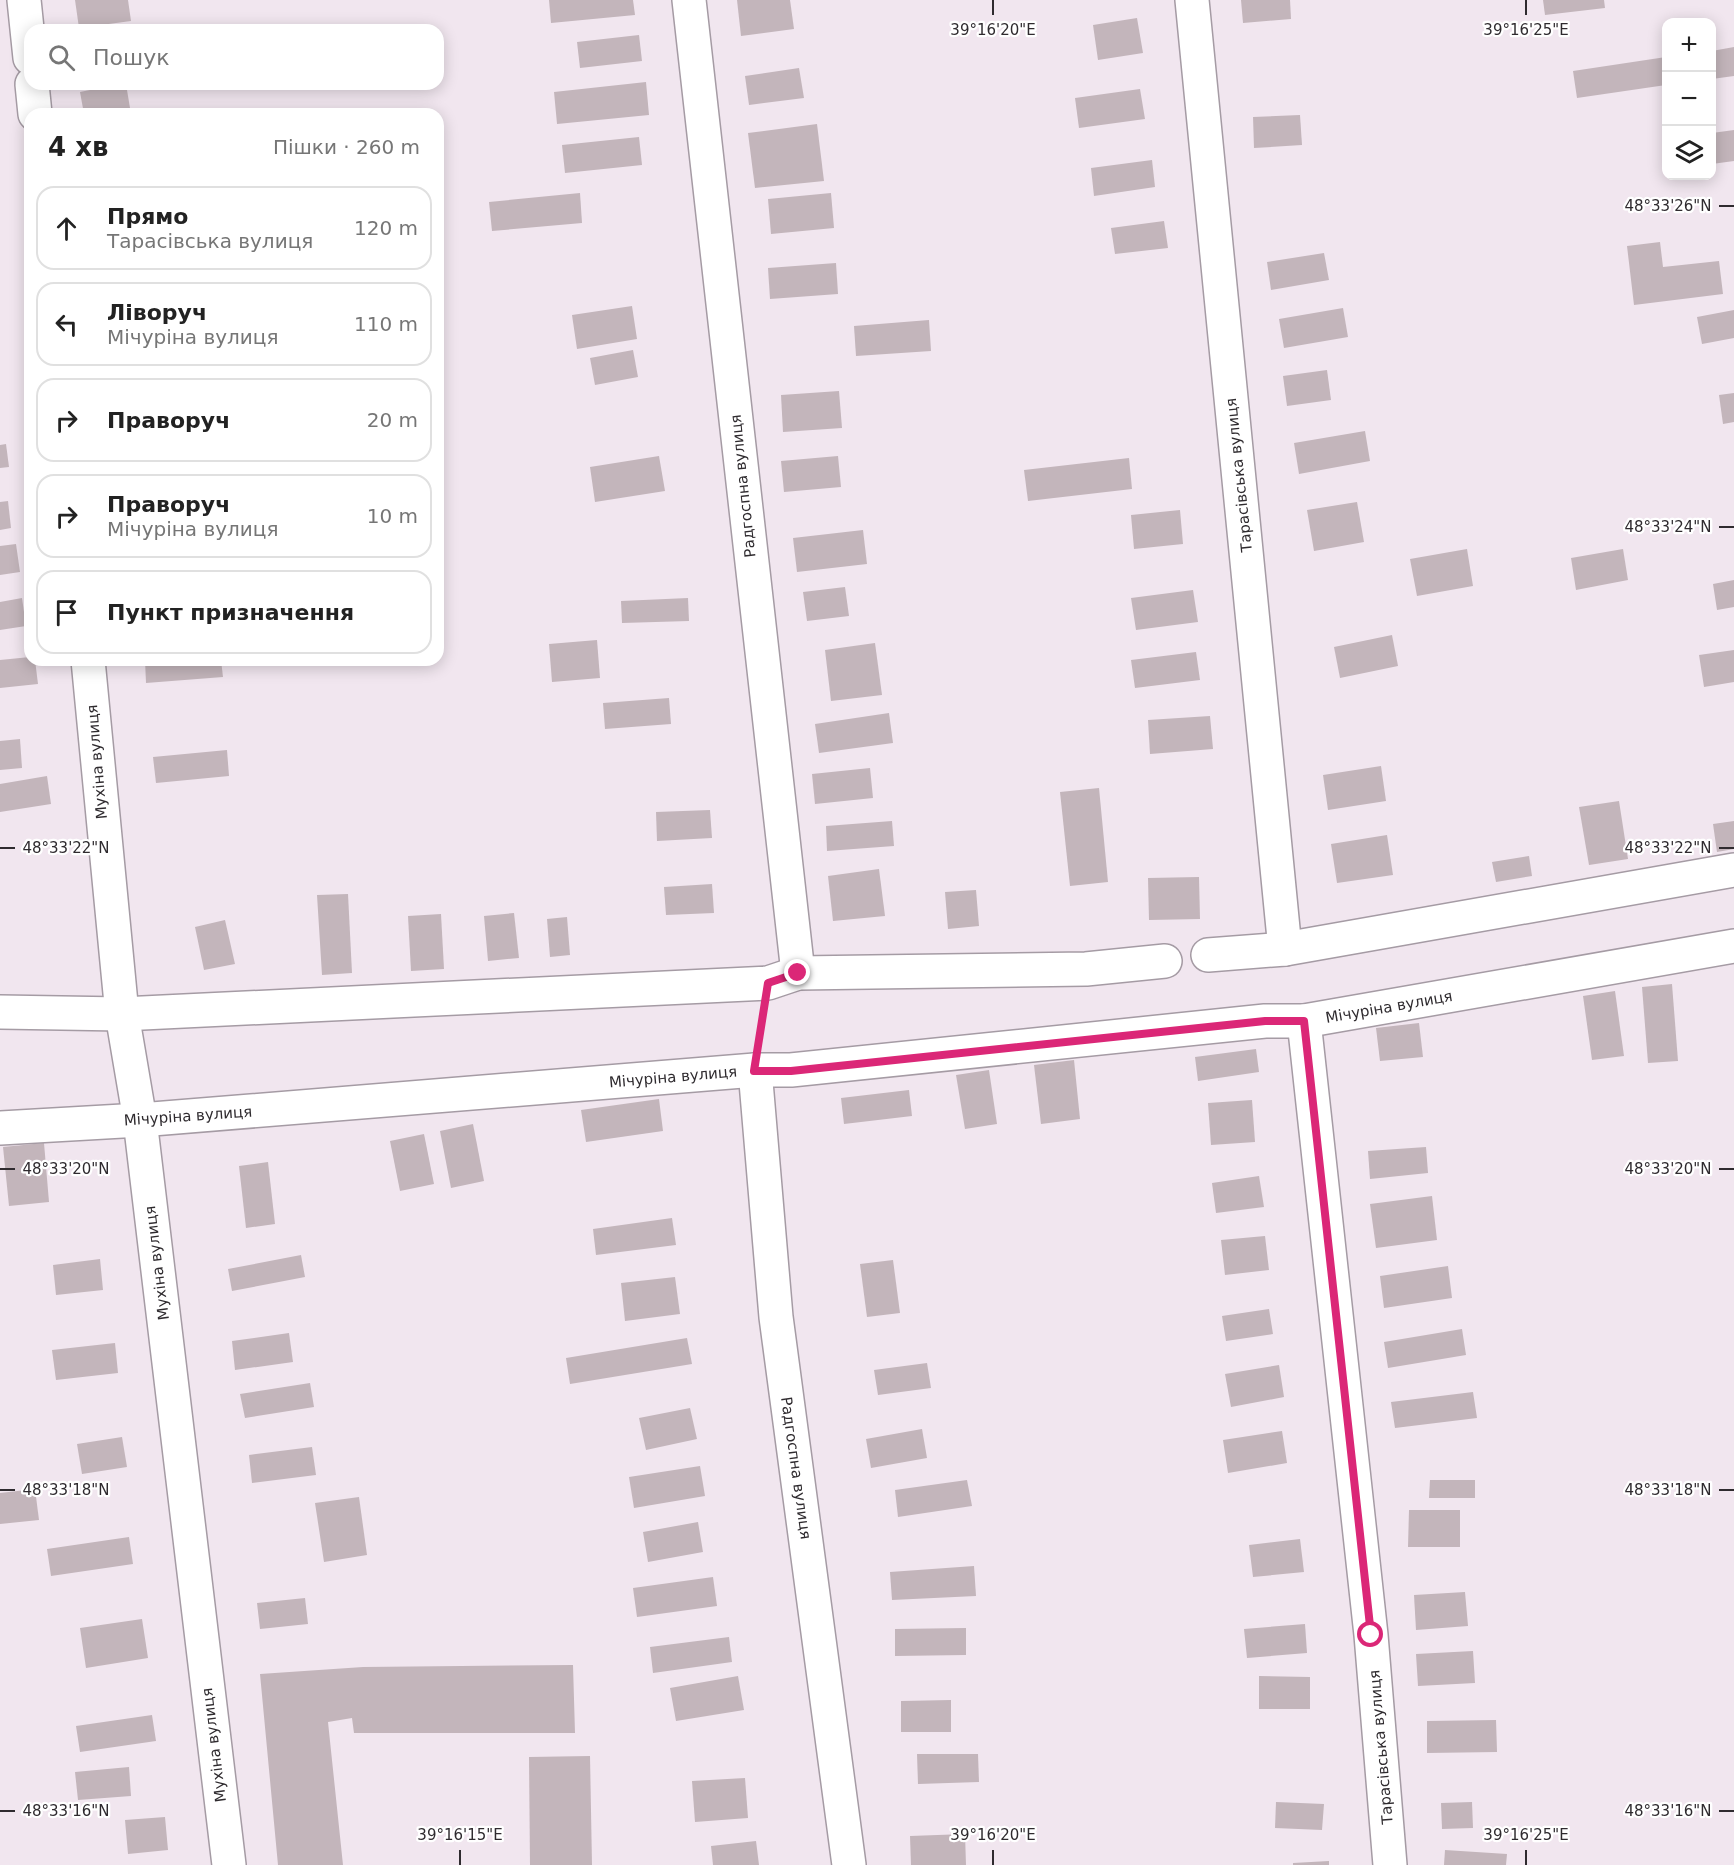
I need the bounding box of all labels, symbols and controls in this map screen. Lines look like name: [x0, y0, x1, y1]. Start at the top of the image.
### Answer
map controls: [1662, 18, 1716, 180]
button: +: [1662, 18, 1716, 72]
text: 39°16'20"E: [950, 21, 1036, 39]
text: 39°16'25"E: [1483, 21, 1569, 39]
search box: [24, 24, 444, 90]
icon: search: [45, 41, 78, 74]
text: Пошук: [93, 45, 169, 70]
button: −: [1662, 72, 1716, 126]
button: layers: [1662, 126, 1716, 180]
text: 4 хв: [48, 132, 108, 162]
text: Пішки · 260 m: [273, 135, 420, 159]
text: 48°33'26"N: [1624, 197, 1712, 215]
text: Прямо: [107, 204, 188, 229]
icon: ahead: [50, 212, 83, 245]
text: 120 m: [354, 216, 418, 240]
text: Тарасівська вулиця: [107, 229, 313, 253]
text: Ліворуч: [107, 300, 207, 325]
icon: left: [50, 308, 83, 341]
text: 110 m: [354, 312, 418, 336]
text: Мічуріна вулиця: [107, 325, 278, 349]
street label: Тарасівська вулиця: [1222, 397, 1256, 554]
icon: right: [50, 404, 83, 437]
text: Праворуч: [107, 408, 230, 433]
text: 20 m: [367, 408, 418, 432]
street label: Радгоспна вулиця: [727, 414, 759, 558]
text: Праворуч: [107, 492, 230, 517]
icon: right: [50, 500, 83, 533]
text: 10 m: [367, 504, 418, 528]
text: Мічуріна вулиця: [107, 517, 278, 541]
text: 48°33'24"N: [1624, 518, 1712, 536]
icon: arrive: [50, 596, 83, 629]
text: Пункт призначення: [107, 600, 354, 625]
street label: Мухіна вулиця: [83, 704, 111, 820]
text: 48°33'22"N: [22, 839, 110, 857]
text: 48°33'22"N: [1624, 839, 1712, 857]
route end: [784, 959, 810, 985]
street label: Мічуріна вулиця: [1324, 987, 1454, 1027]
street label: Мічуріна вулиця: [608, 1062, 738, 1092]
street label: Мічуріна вулиця: [123, 1103, 253, 1129]
text: 48°33'20"N: [22, 1160, 110, 1178]
text: 48°33'20"N: [1624, 1160, 1712, 1178]
street label: Мухіна вулиця: [141, 1205, 173, 1321]
street label: Радгоспна вулиця: [777, 1396, 815, 1540]
text: 48°33'18"N: [22, 1481, 110, 1499]
text: 48°33'18"N: [1624, 1481, 1712, 1499]
route start: [1357, 1621, 1383, 1647]
street label: Тарасівська вулиця: [1365, 1669, 1397, 1826]
street label: Мухіна вулиця: [198, 1687, 230, 1803]
text: 48°33'16"N: [22, 1802, 110, 1820]
text: 48°33'16"N: [1624, 1802, 1712, 1820]
text: 39°16'15"E: [417, 1826, 503, 1844]
text: 39°16'20"E: [950, 1826, 1036, 1844]
text: 39°16'25"E: [1483, 1826, 1569, 1844]

